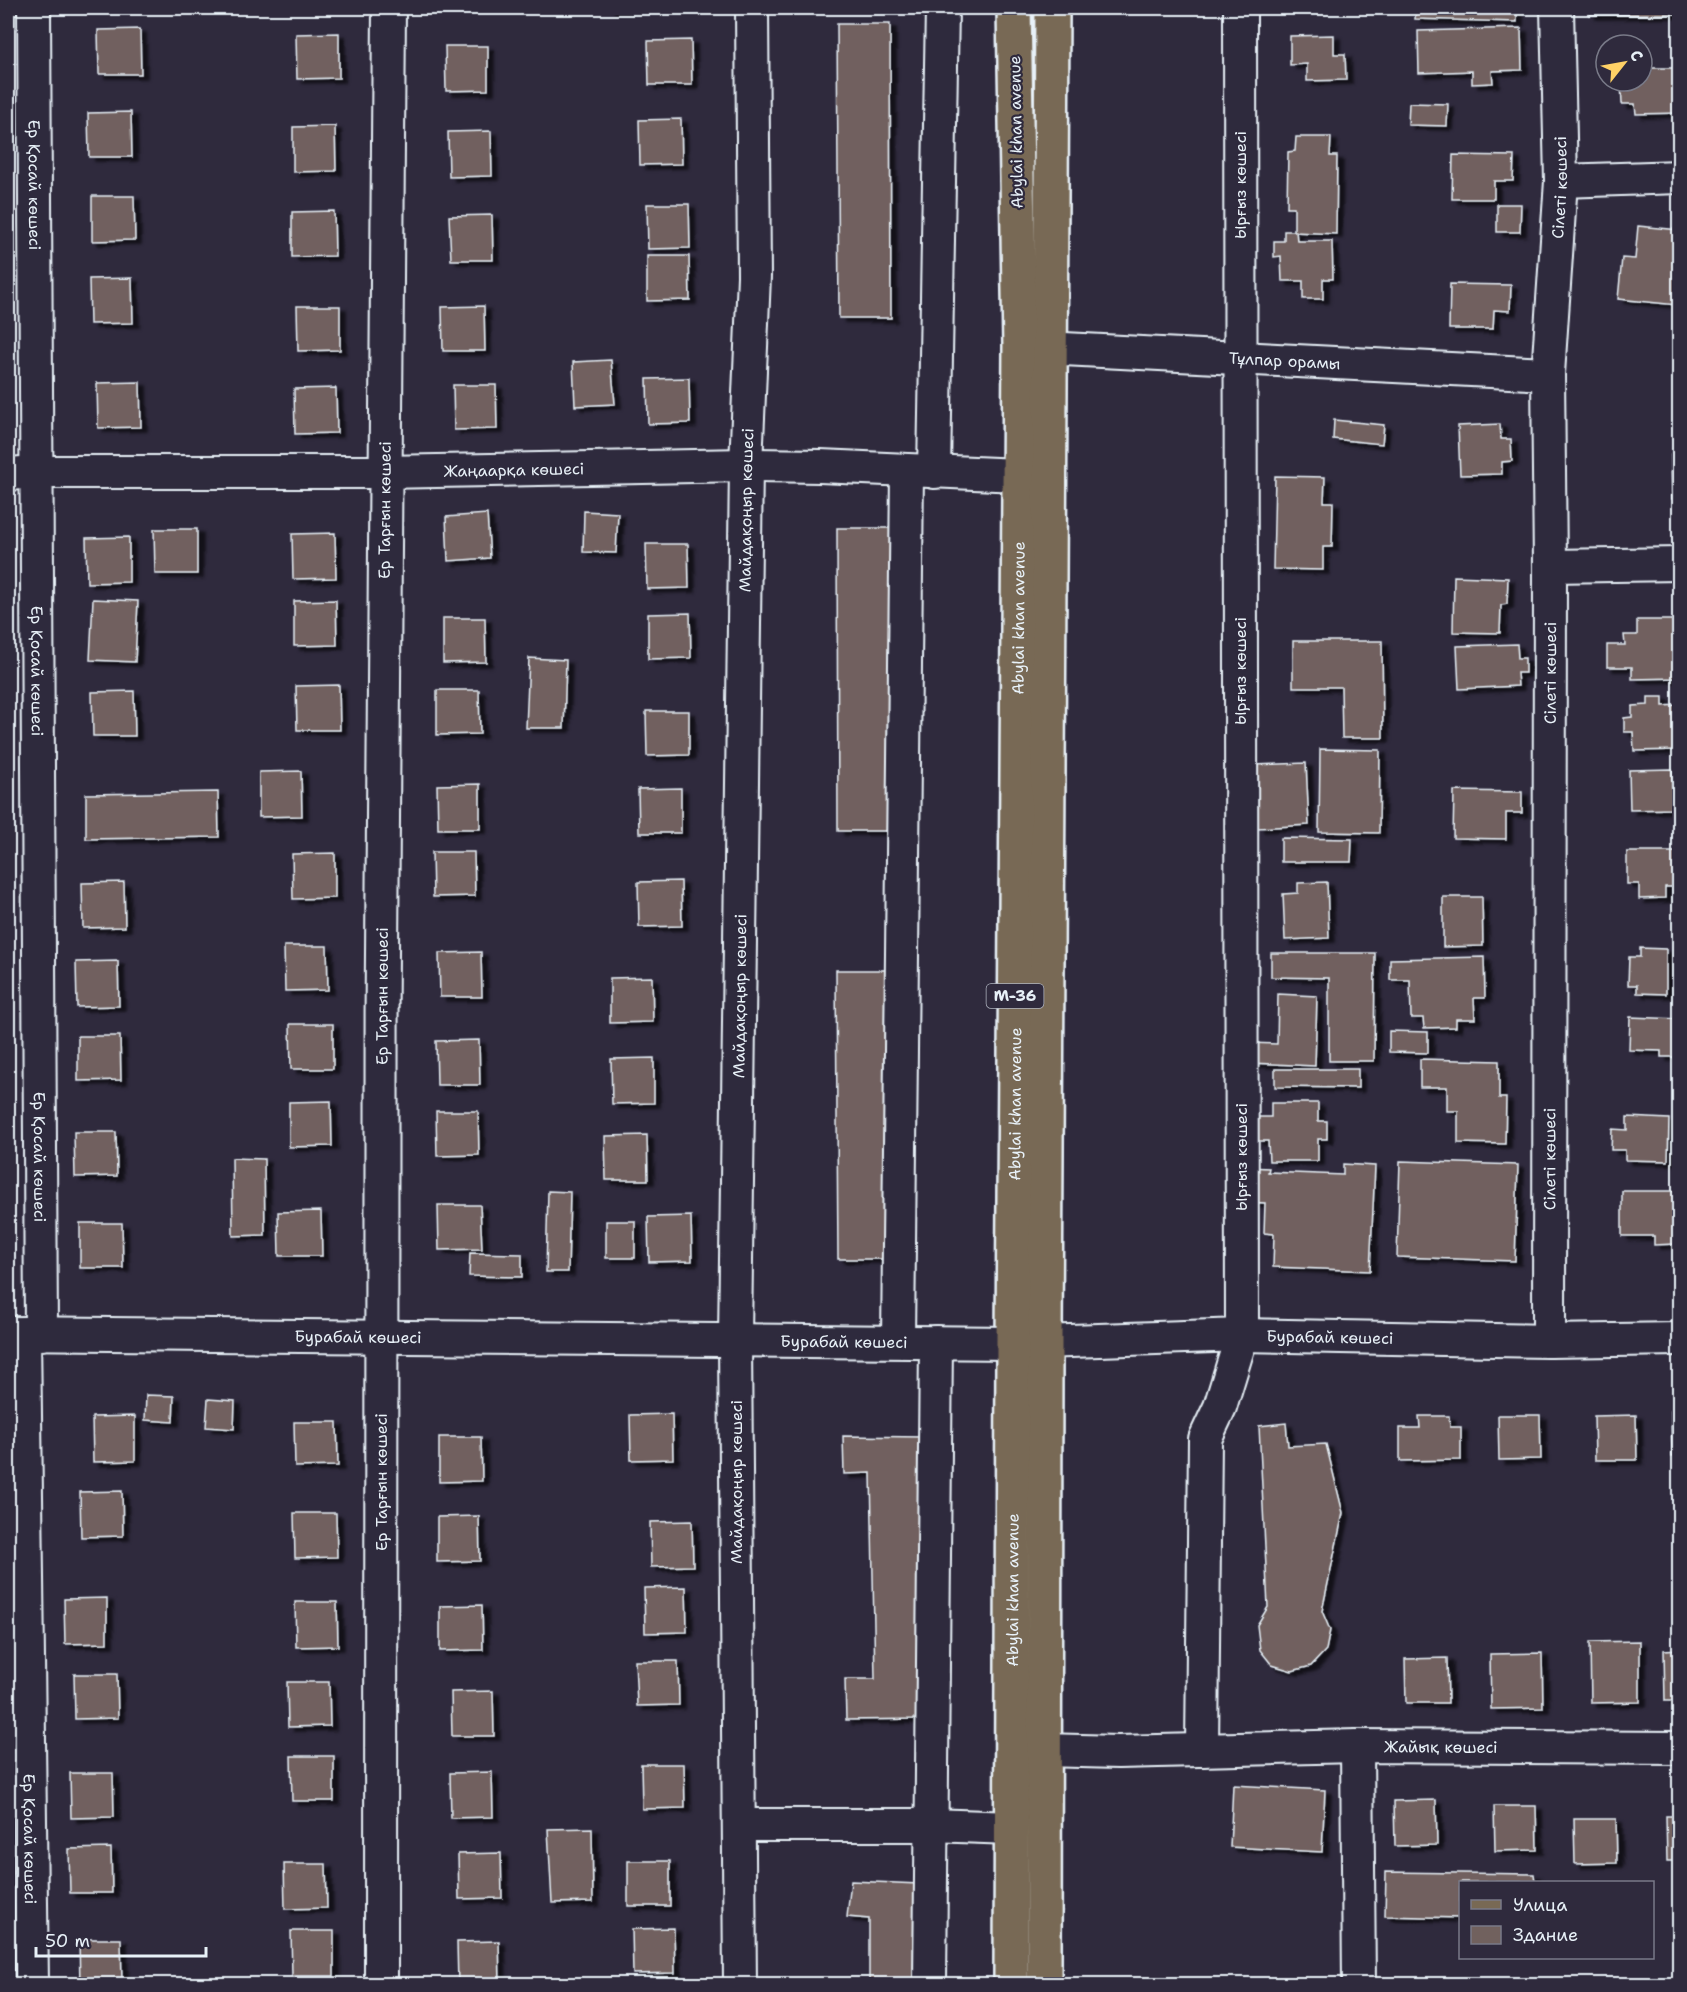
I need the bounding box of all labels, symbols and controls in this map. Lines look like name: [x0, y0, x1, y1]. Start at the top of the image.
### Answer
north arrow: [1594, 33, 1654, 93]
text: С: [1625, 46, 1648, 65]
street label: Abylai khan avenue: [1004, 55, 1028, 209]
street label: Ер Қосай көшесі: [24, 120, 46, 250]
street label: Ырғыз көшесі: [1230, 131, 1251, 239]
street label: Сілеті көшесі: [1547, 136, 1572, 239]
street label: Тұлпар орамы: [1228, 347, 1341, 374]
street label: Майдақоңыр көшесі: [734, 428, 758, 592]
street label: Ер Тарғын көшесі: [373, 441, 395, 579]
street label: Жаңаарқа көшесі: [444, 458, 584, 481]
street label: Abylai khan avenue: [1007, 541, 1029, 695]
street label: Ер Қосай көшесі: [27, 606, 48, 736]
street label: Ырғыз көшесі: [1230, 617, 1251, 725]
street label: Сілеті көшесі: [1539, 622, 1560, 724]
street label: Майдақоңыр көшесі: [728, 914, 751, 1078]
street label: Ер Тарғын көшесі: [371, 927, 392, 1065]
road number: M-36: [986, 984, 1044, 1008]
street label: Abylai khan avenue: [1004, 1027, 1026, 1181]
street label: Ер Қосай көшесі: [29, 1092, 51, 1222]
street label: Ырғыз көшесі: [1231, 1103, 1252, 1211]
street label: Сілеті көшесі: [1539, 1108, 1560, 1210]
street label: Бурабай көшесі: [294, 1325, 422, 1348]
street label: Бурабай көшесі: [1266, 1325, 1394, 1348]
street label: Бурабай көшесі: [780, 1330, 908, 1352]
street label: Майдақоңыр көшесі: [726, 1400, 747, 1564]
street label: Ер Тарғын көшесі: [370, 1413, 391, 1551]
street label: Abylai khan avenue: [1001, 1513, 1023, 1667]
street label: Жайық көшесі: [1384, 1736, 1498, 1757]
street label: Ер Қосай көшесі: [19, 1774, 42, 1904]
legend: [1459, 1881, 1654, 1959]
text: Улица: [1513, 1893, 1567, 1917]
scale bar: [36, 1920, 206, 1958]
text: Здание: [1513, 1923, 1578, 1947]
text: 50 m: [45, 1929, 90, 1953]

